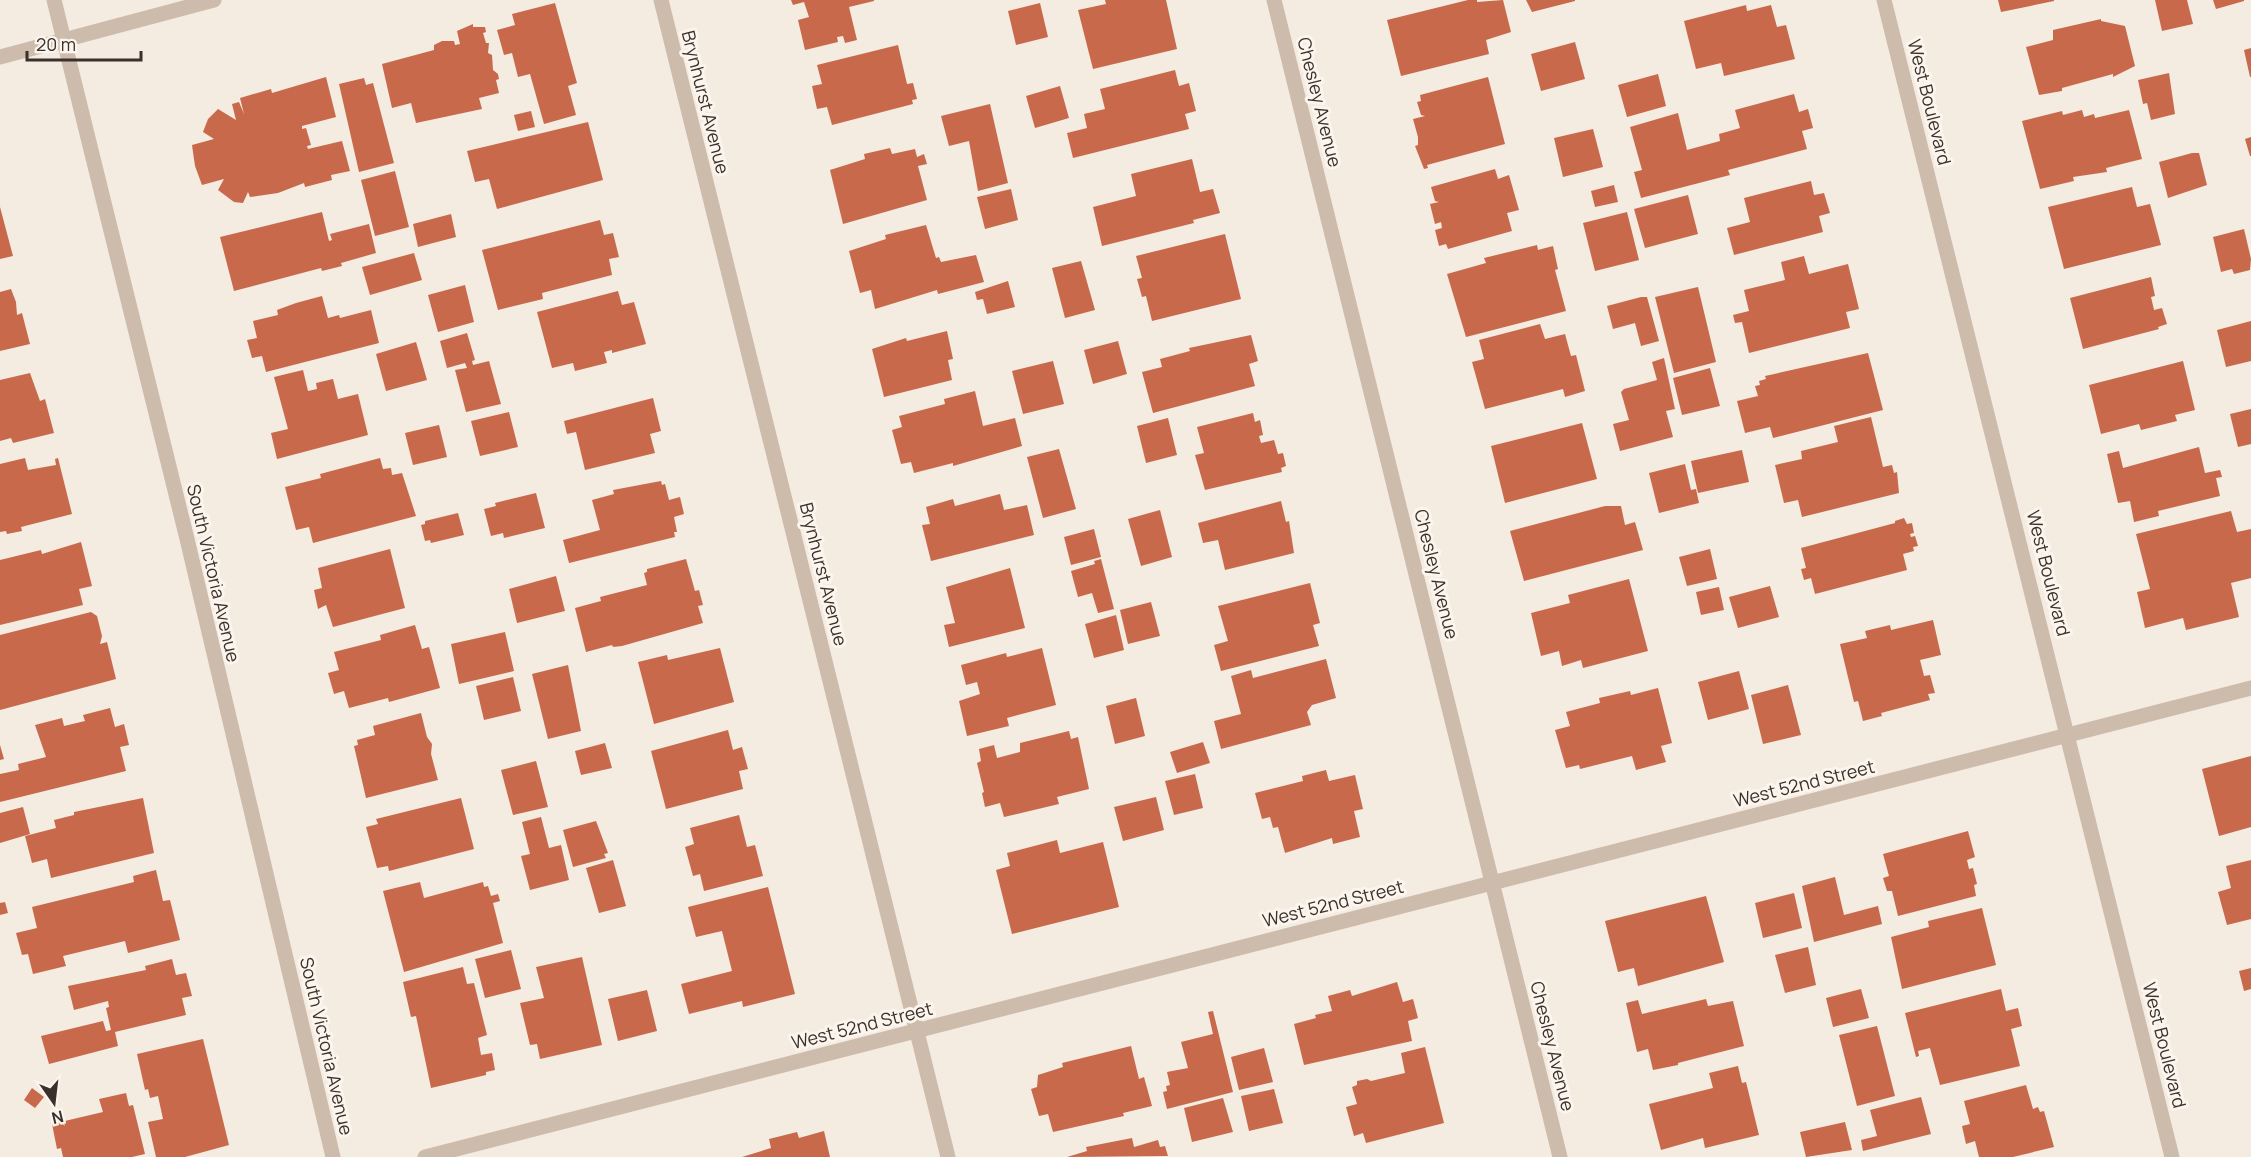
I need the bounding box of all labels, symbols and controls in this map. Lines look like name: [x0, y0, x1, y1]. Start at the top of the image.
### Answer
scale bar: [27, 24, 141, 62]
street label: Brynhurst Avenue: [677, 28, 735, 176]
text: 20 m: [36, 32, 76, 56]
street label: Chesley Avenue: [1292, 35, 1348, 169]
street label: West Boulevard: [1903, 37, 1957, 167]
street label: South Victoria Avenue: [182, 482, 246, 664]
street label: Brynhurst Avenue: [795, 500, 853, 648]
street label: Chesley Avenue: [1409, 507, 1465, 641]
street label: West Boulevard: [2022, 508, 2076, 638]
street label: West 52nd Street: [1731, 754, 1877, 812]
street label: West 52nd Street: [1260, 874, 1406, 932]
street label: South Victoria Avenue: [295, 955, 359, 1137]
street label: Chesley Avenue: [1525, 979, 1581, 1113]
street label: West Boulevard: [2138, 980, 2192, 1110]
street label: West 52nd Street: [789, 996, 935, 1054]
north arrow: [24, 1073, 84, 1133]
text: N: [49, 1105, 66, 1130]

